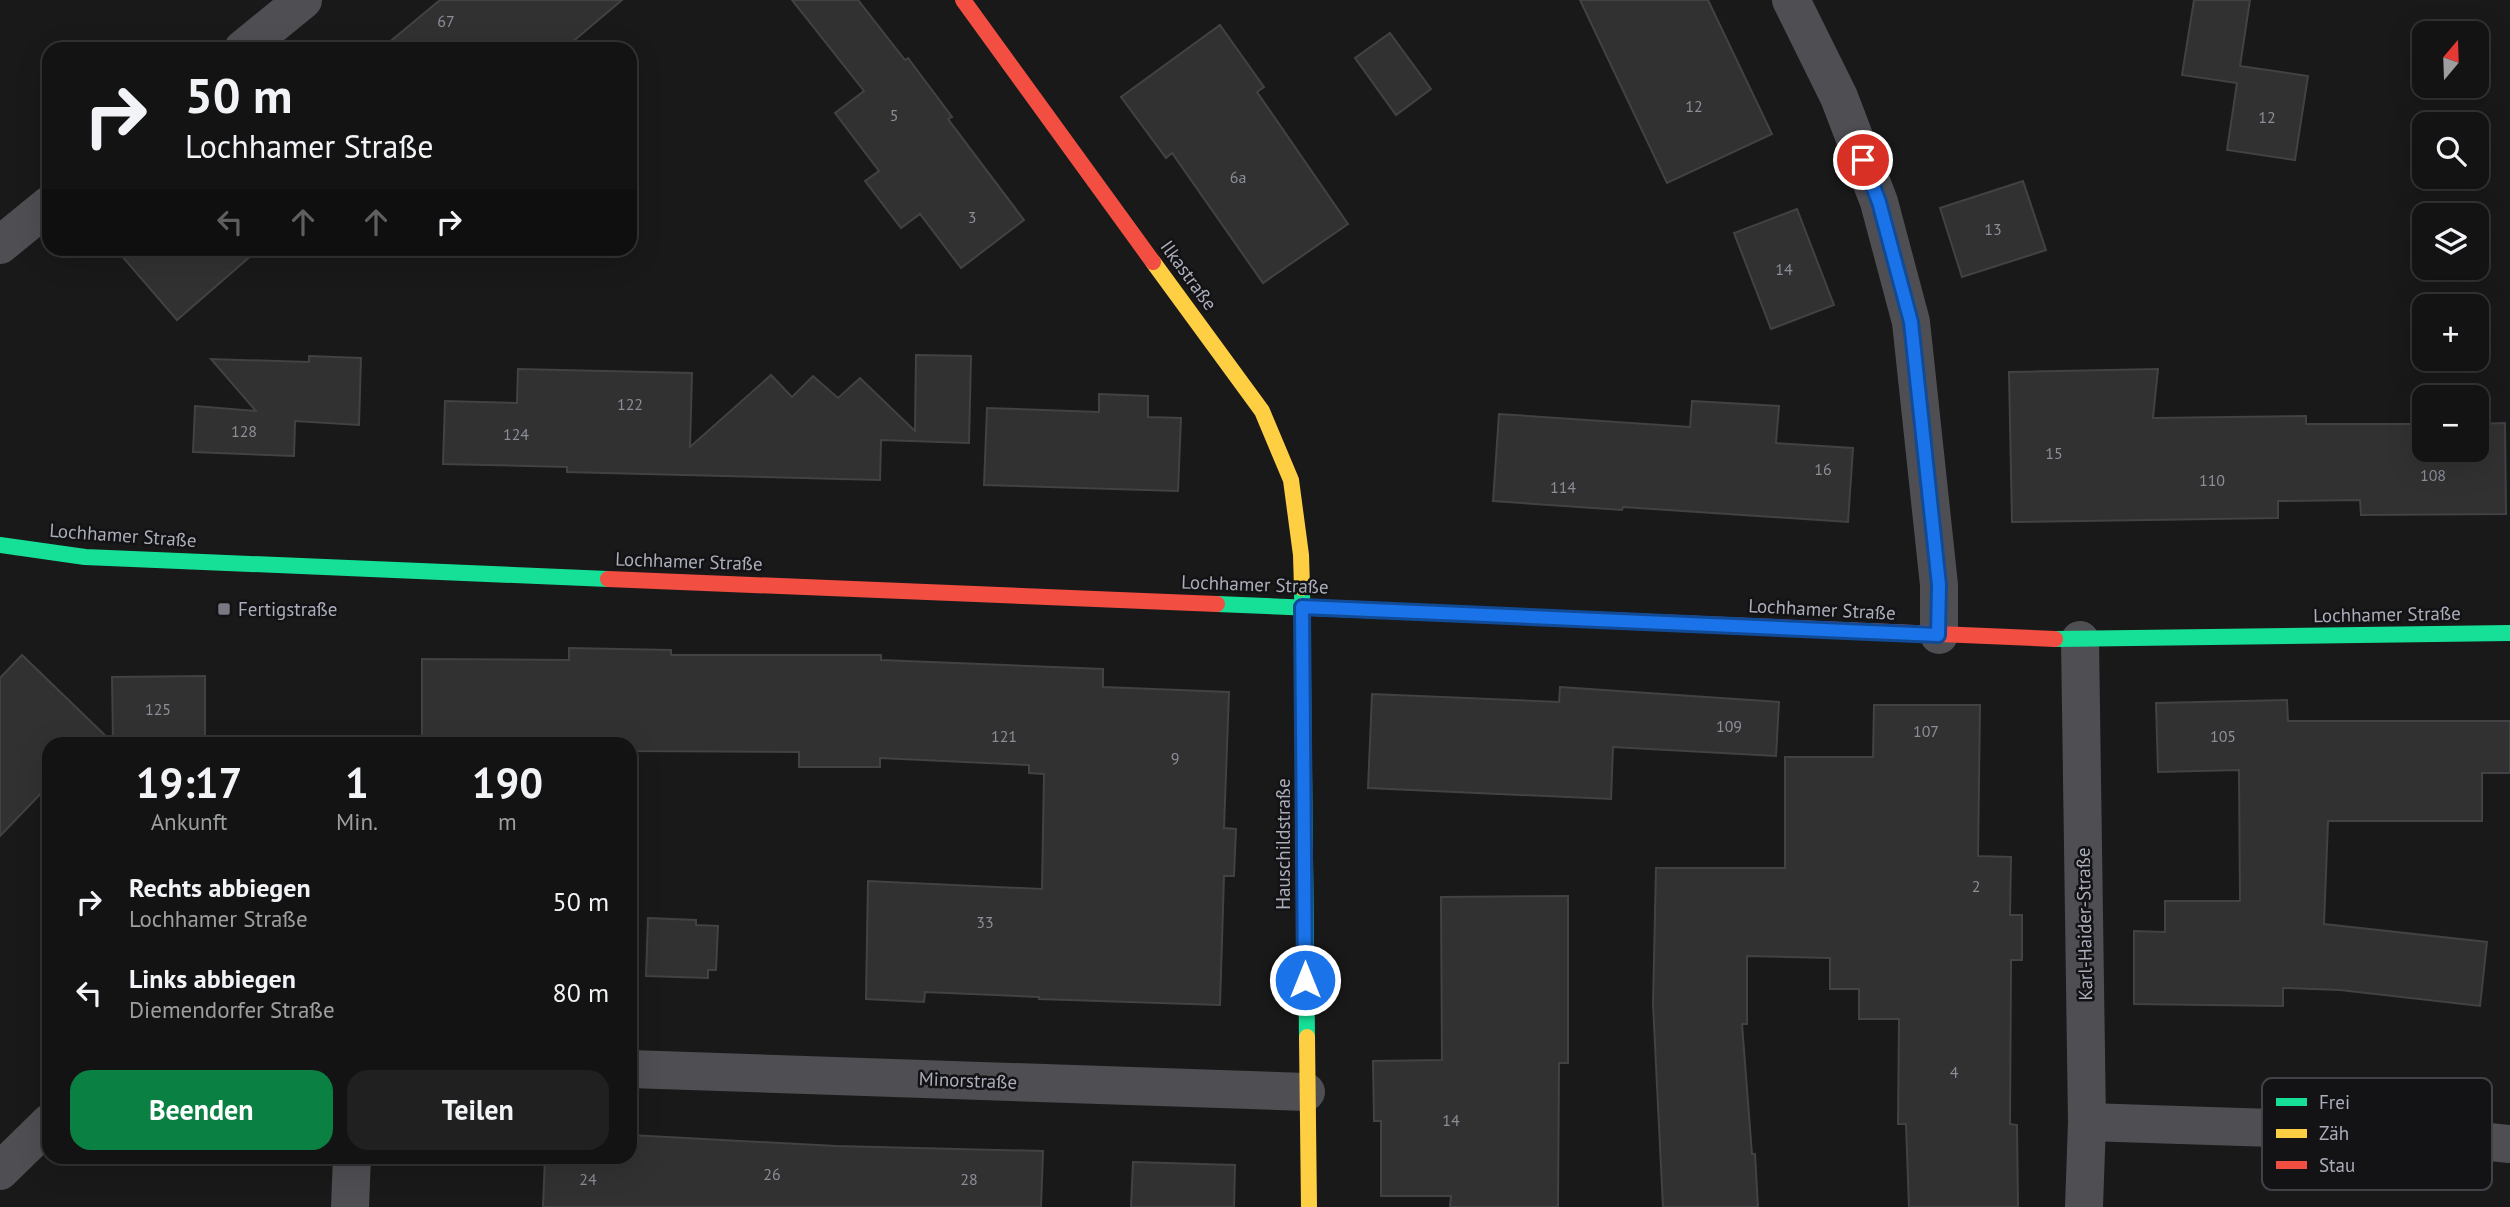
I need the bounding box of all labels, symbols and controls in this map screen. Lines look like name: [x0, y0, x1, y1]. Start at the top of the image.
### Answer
house number: 67: [437, 11, 455, 31]
north arrow: [2412, 21, 2488, 98]
map controls: [2412, 21, 2489, 462]
text: 50 m: [185, 63, 292, 127]
icon: right: [70, 70, 161, 161]
house number: 12: [1685, 96, 1703, 116]
house number: 5: [890, 105, 898, 125]
house number: 12: [2258, 107, 2276, 127]
button: search: [2412, 112, 2489, 189]
text: Lochhamer Straße: [185, 125, 434, 167]
pin: [1833, 130, 1893, 190]
icon: arrive: [1844, 141, 1882, 179]
house number: 6a: [1230, 167, 1246, 187]
icon: left: [211, 203, 249, 241]
icon: ahead: [284, 203, 322, 241]
icon: ahead: [357, 203, 395, 241]
icon: right: [430, 203, 468, 241]
button: layers: [2412, 203, 2489, 280]
house number: 3: [968, 207, 976, 227]
house number: 13: [1984, 219, 2002, 239]
street label: Ilkastraße: [1156, 235, 1222, 315]
house number: 14: [1775, 259, 1793, 279]
button: +: [2412, 294, 2489, 371]
button: −: [2412, 385, 2489, 462]
house number: 122: [617, 394, 643, 414]
house number: 128: [231, 421, 257, 441]
house number: 124: [503, 424, 529, 444]
house number: 15: [2045, 443, 2063, 463]
house number: 16: [1814, 459, 1832, 479]
house number: 108: [2420, 465, 2446, 485]
house number: 110: [2199, 470, 2225, 490]
house number: 114: [1550, 477, 1576, 497]
street label: Lochhamer Straße: [49, 518, 197, 552]
street label: Lochhamer Straße: [615, 546, 763, 576]
street label: Lochhamer Straße: [1181, 569, 1329, 599]
street label: Lochhamer Straße: [1748, 593, 1896, 625]
place label: Fertigstraße: [238, 597, 337, 621]
marker: Fertigstraße: [216, 601, 232, 617]
street label: Lochhamer Straße: [2313, 601, 2461, 627]
house number: 125: [145, 699, 171, 719]
house number: 109: [1716, 716, 1742, 736]
house number: 107: [1913, 721, 1939, 741]
house number: 121: [991, 726, 1017, 746]
house number: 105: [2210, 726, 2236, 746]
house number: 9: [1171, 748, 1179, 768]
text: 19:17: [136, 755, 242, 810]
text: 1: [345, 755, 369, 810]
text: 190: [472, 755, 543, 810]
street label: Hauschildstraße: [1271, 778, 1295, 910]
text: Ankunft: [151, 807, 227, 836]
text: Min.: [336, 807, 378, 836]
text: m: [498, 807, 517, 836]
street label: Karl-Haider-Straße: [2071, 847, 2097, 1001]
text: Rechts abbiegen: [129, 871, 311, 904]
house number: 2: [1972, 876, 1980, 896]
icon: right: [70, 883, 108, 921]
text: 50 m: [553, 885, 609, 918]
text: Lochhamer Straße: [129, 904, 308, 933]
house number: 33: [976, 912, 994, 932]
position arrow: [1268, 943, 1342, 1017]
text: Links abbiegen: [129, 962, 296, 995]
icon: left: [70, 974, 108, 1012]
text: 80 m: [553, 976, 609, 1009]
text: Diemendorfer Straße: [129, 995, 335, 1024]
house number: 4: [1950, 1062, 1959, 1082]
street label: Minorstraße: [918, 1066, 1018, 1094]
button: Beenden: [70, 1070, 333, 1150]
button: Teilen: [347, 1070, 609, 1150]
legend: [2262, 1078, 2492, 1190]
text: Frei: [2319, 1090, 2350, 1114]
house number: 14: [1442, 1110, 1460, 1130]
text: Zäh: [2319, 1121, 2349, 1145]
text: Stau: [2319, 1153, 2355, 1177]
house number: 26: [763, 1164, 781, 1184]
house number: 24: [579, 1169, 597, 1189]
house number: 28: [960, 1169, 978, 1189]

